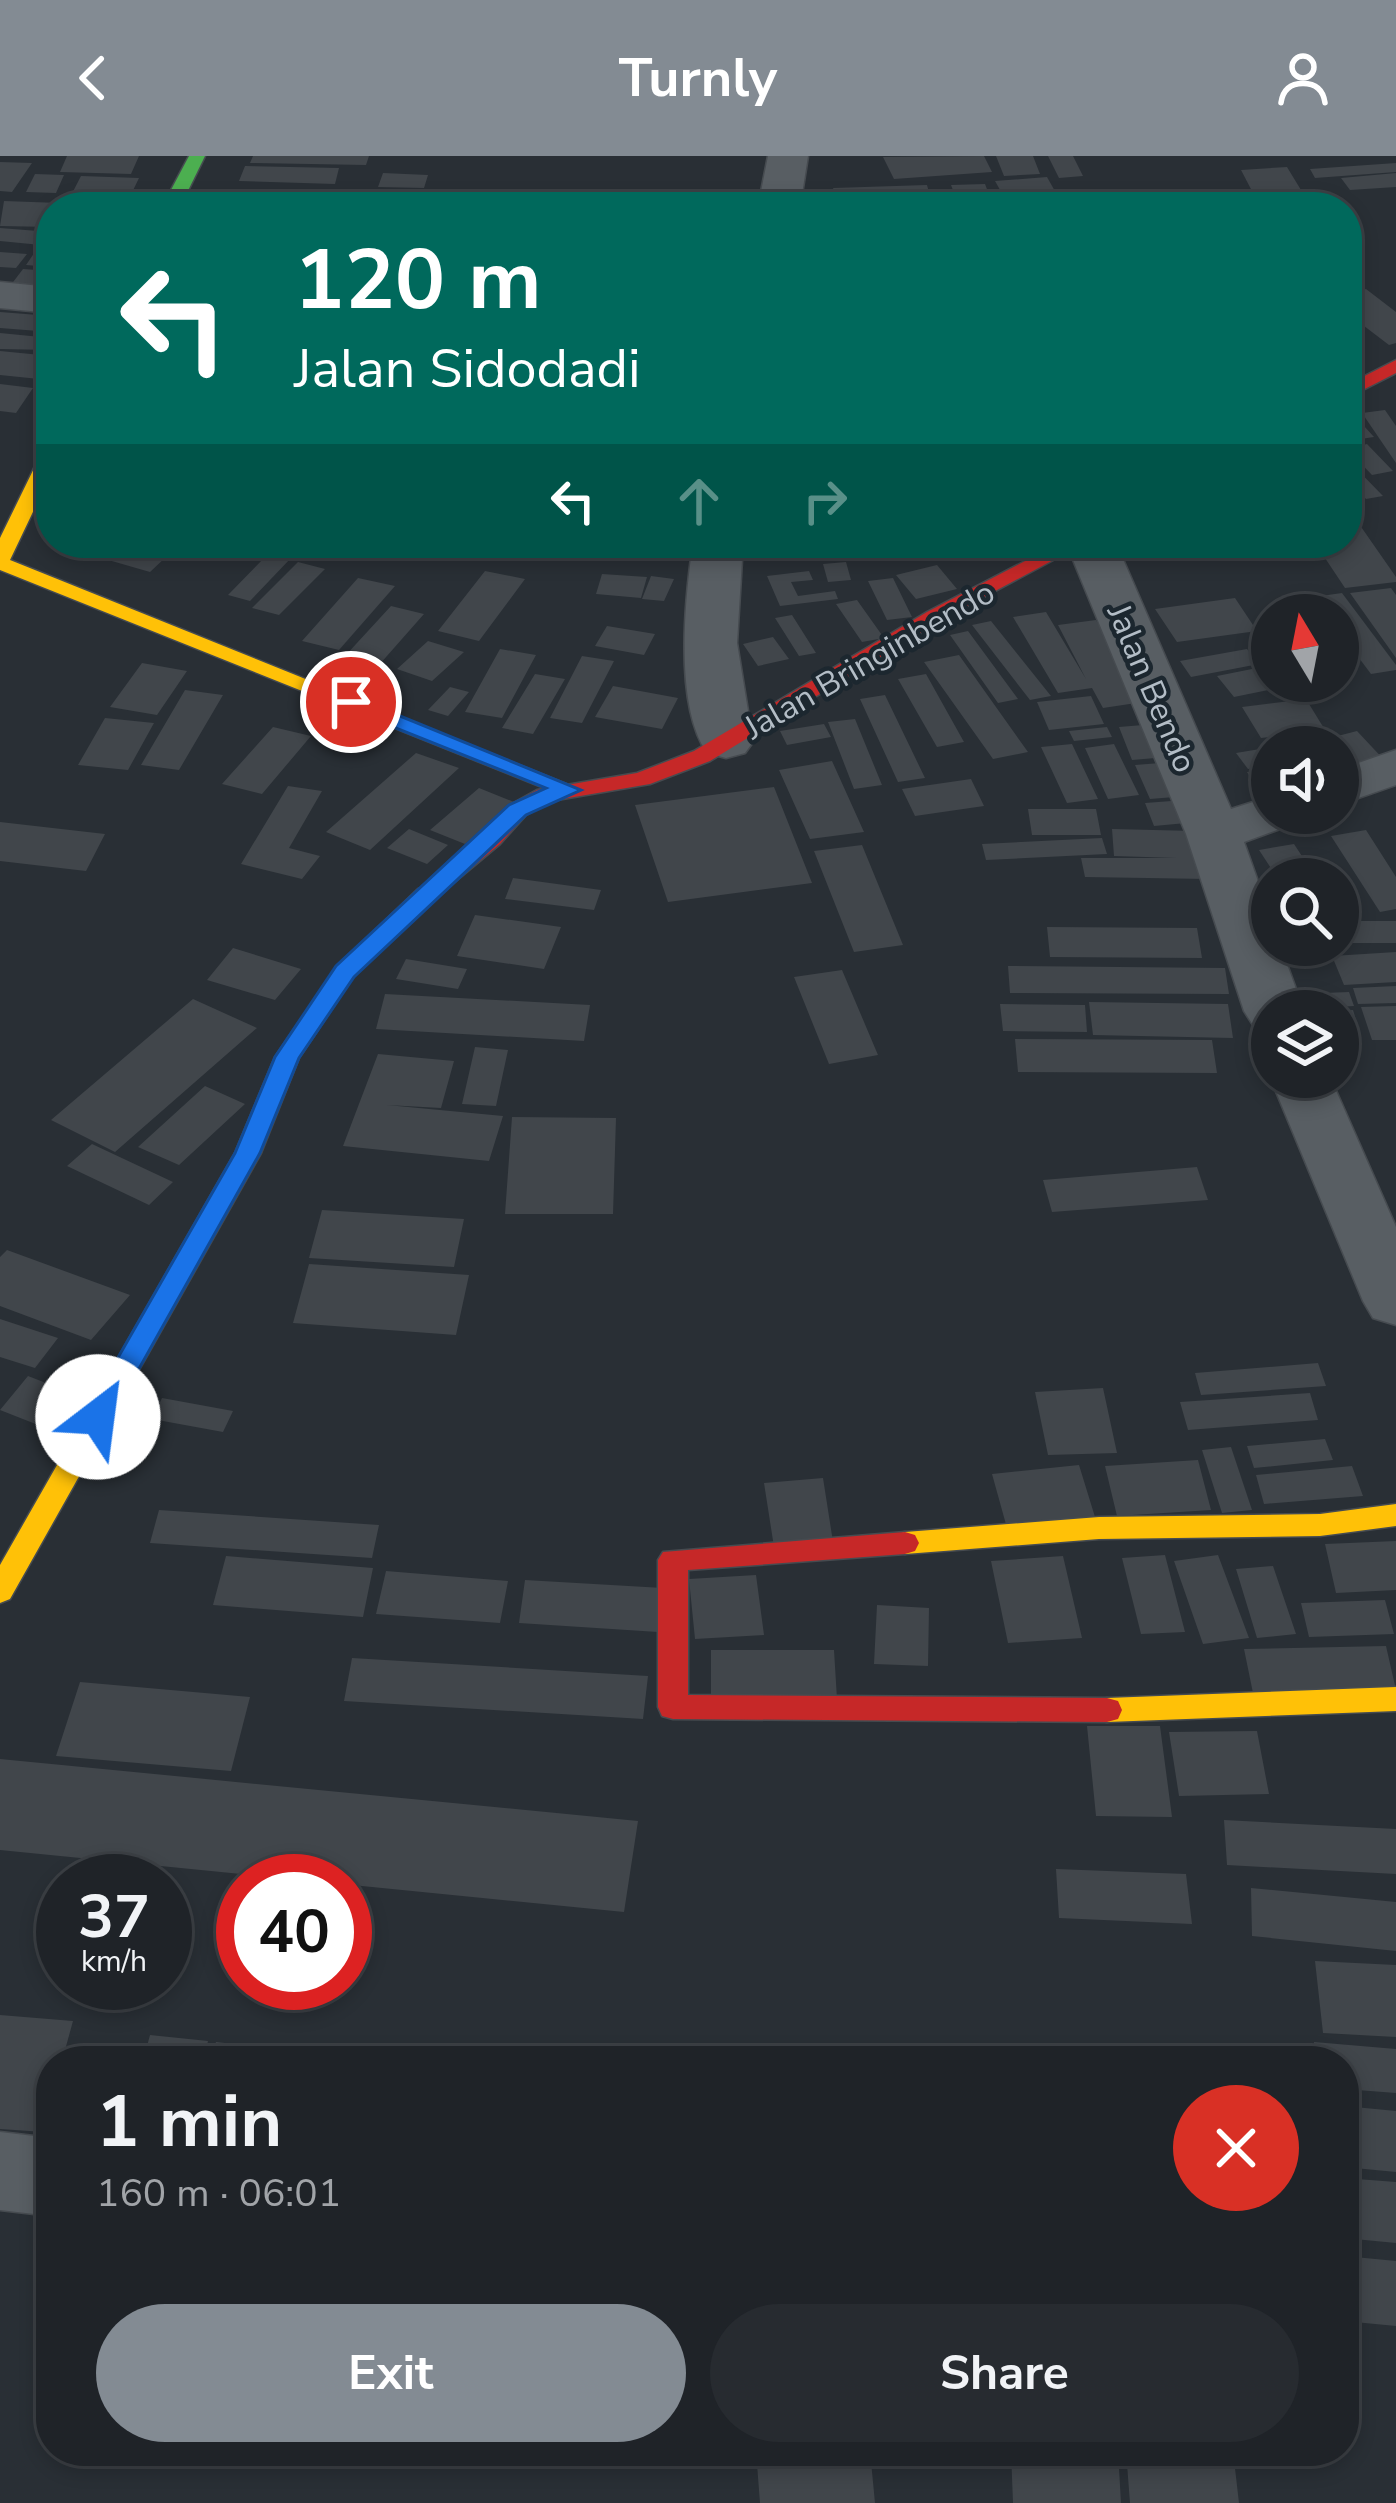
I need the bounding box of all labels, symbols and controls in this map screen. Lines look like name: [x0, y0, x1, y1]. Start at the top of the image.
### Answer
text: Turnly: [619, 41, 777, 115]
icon: back: [60, 45, 126, 111]
icon: person: [1270, 45, 1336, 111]
text: 120 m: [294, 223, 542, 338]
icon: left: [96, 240, 252, 396]
text: Jalan Sidodadi: [294, 332, 641, 406]
icon: left: [540, 468, 606, 534]
icon: ahead: [666, 468, 732, 534]
icon: right: [792, 468, 858, 534]
street label: Jalan Bringinbendo: [735, 570, 1003, 751]
north arrow: [1251, 594, 1359, 702]
map controls: [1251, 594, 1359, 1098]
street label: Jalan Bendo: [1096, 597, 1207, 780]
pin: [300, 651, 402, 753]
icon: arrive: [318, 669, 384, 735]
button: sound: [1251, 726, 1359, 834]
button: search: [1251, 858, 1359, 966]
button: layers: [1251, 990, 1359, 1098]
position arrow: [35, 1354, 161, 1480]
speed limit sign: 40: [216, 1854, 372, 2010]
text: 37: [78, 1876, 150, 1958]
text: km/h: [81, 1941, 147, 1982]
text: 1 min: [96, 2073, 282, 2171]
button: close: [1173, 2085, 1299, 2211]
text: 160 m · 06:01: [96, 2167, 341, 2220]
button: Exit: [96, 2304, 686, 2442]
button: Share: [710, 2304, 1299, 2442]

